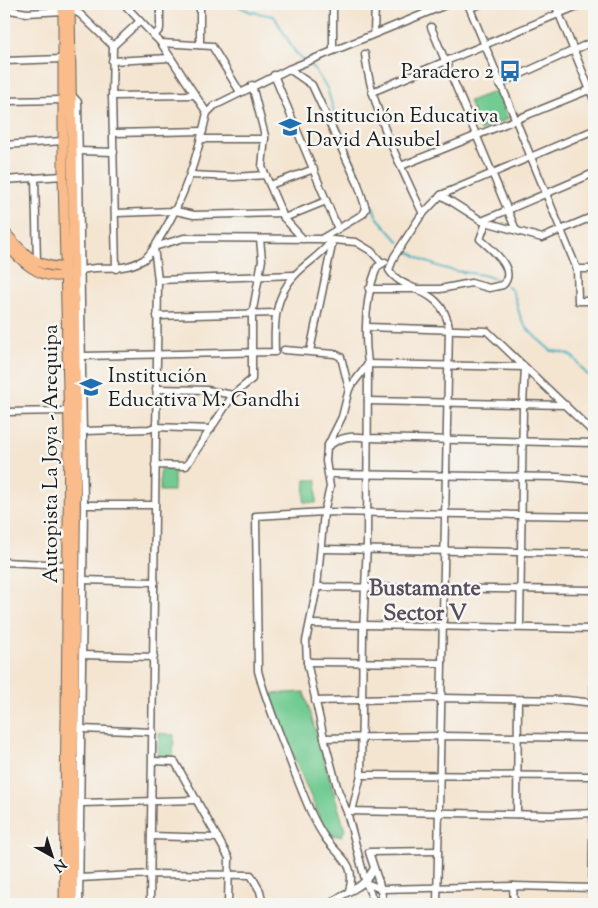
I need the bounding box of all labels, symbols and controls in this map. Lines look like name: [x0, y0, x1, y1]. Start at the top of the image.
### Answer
place label: Paradero 2: [401, 58, 494, 88]
bus stop icon: Paradero 2: [497, 58, 523, 84]
place label: Institución Educativa David Ausubel: [306, 102, 499, 156]
school or university icon: Institución Educativa David Ausubel: [277, 114, 303, 140]
street label: Autopista La Joya - Arequipa: [37, 324, 67, 584]
place label: Institución Educativa M. Gandhi: [108, 362, 300, 416]
school or university icon: Institución Educativa M. Gandhi: [78, 374, 104, 400]
district label: Bustamante Sector V: [369, 574, 481, 631]
north arrow: [28, 830, 78, 880]
text: N: [48, 853, 70, 876]

